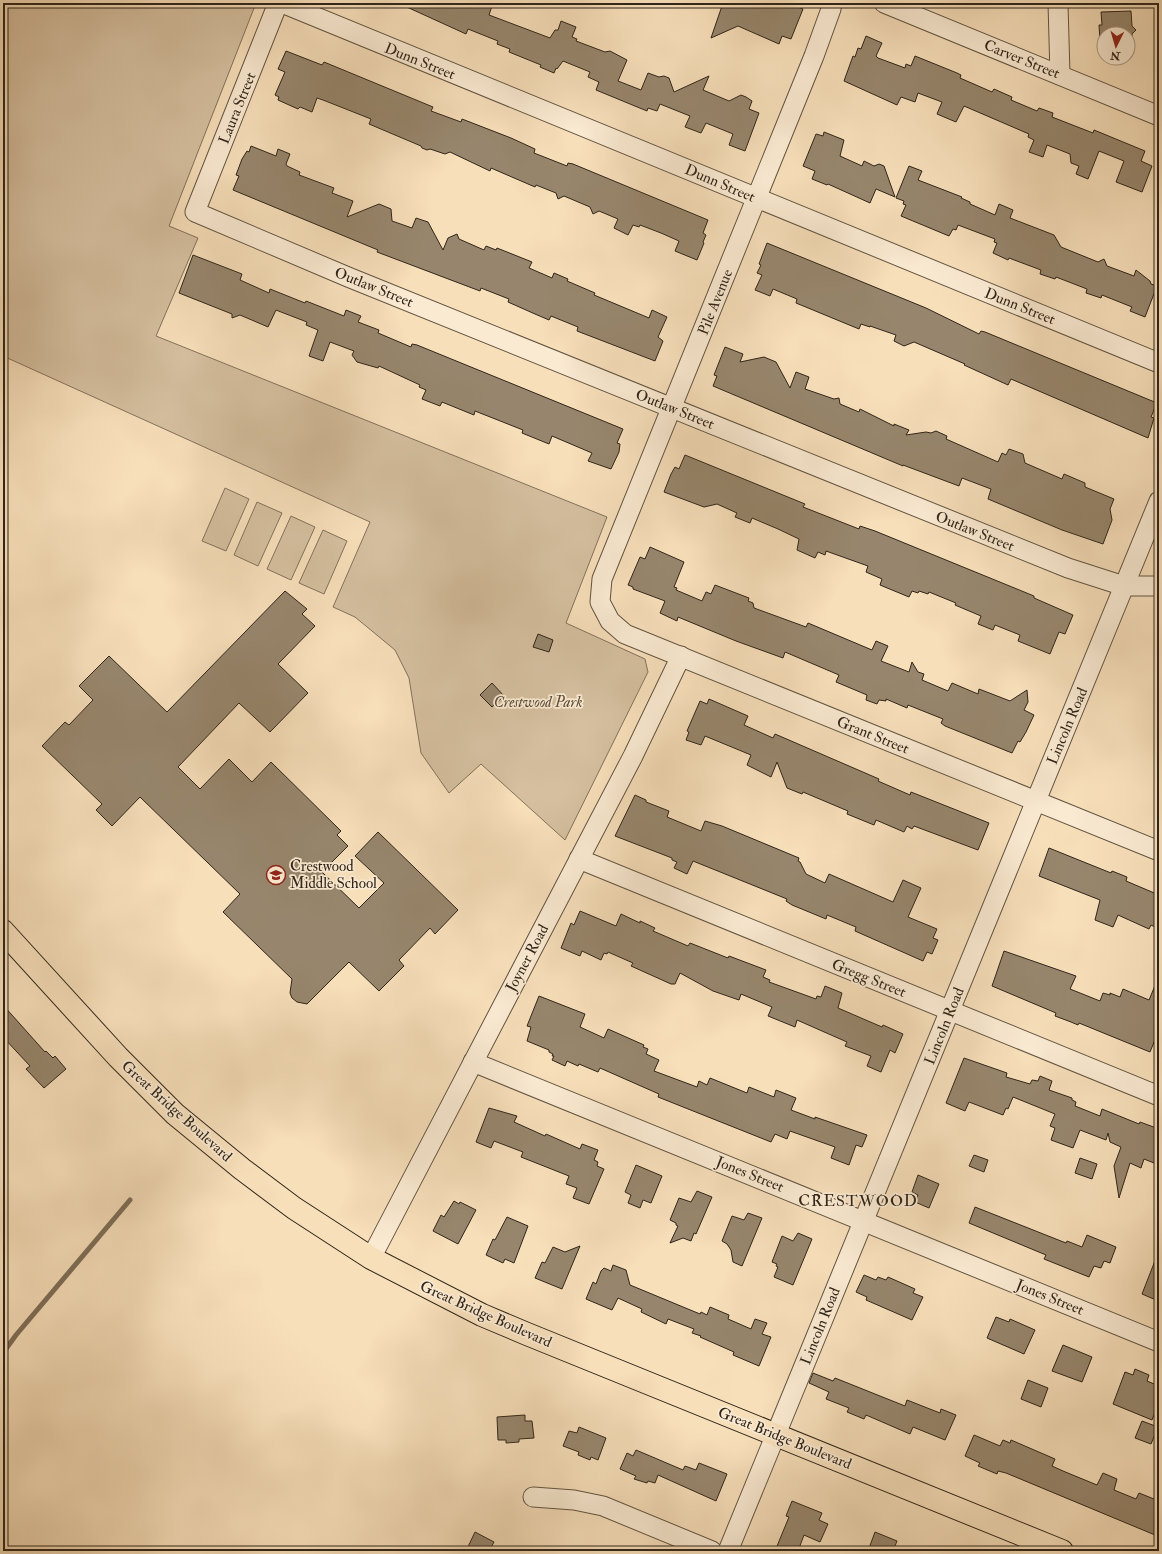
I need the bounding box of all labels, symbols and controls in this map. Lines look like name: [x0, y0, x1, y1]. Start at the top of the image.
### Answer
north arrow: [1096, 26, 1136, 66]
street label: Carver Street: [981, 36, 1063, 83]
street label: Dunn Street: [382, 39, 458, 84]
text: N: [1109, 48, 1122, 62]
street label: Laura Street: [214, 69, 261, 147]
street label: Dunn Street: [682, 160, 758, 207]
street label: Outlaw Street: [332, 263, 416, 312]
street label: Pile Avenue: [694, 266, 737, 338]
street label: Dunn Street: [982, 284, 1058, 329]
street label: Outlaw Street: [633, 385, 717, 434]
street label: Outlaw Street: [933, 507, 1017, 556]
street label: Lincoln Road: [1043, 684, 1092, 768]
park label: Crestwood Park: [494, 693, 582, 712]
street label: Grant Street: [834, 712, 912, 759]
place label: Crestwood Middle School: [290, 857, 377, 893]
school or university icon: Crestwood Middle School: [265, 864, 287, 886]
street label: Joyner Road: [501, 921, 554, 997]
street label: Gregg Street: [829, 955, 909, 1002]
street label: Lincoln Road: [920, 984, 969, 1068]
street label: Great Bridge Boulevard: [117, 1057, 236, 1166]
street label: Jones Street: [712, 1152, 787, 1198]
district label: CRESTWOOD: [798, 1191, 918, 1211]
street label: Jones Street: [1012, 1275, 1087, 1321]
street label: Great Bridge Boulevard: [417, 1277, 555, 1352]
street label: Lincoln Road: [796, 1284, 845, 1368]
street label: Great Bridge Boulevard: [715, 1403, 855, 1474]

